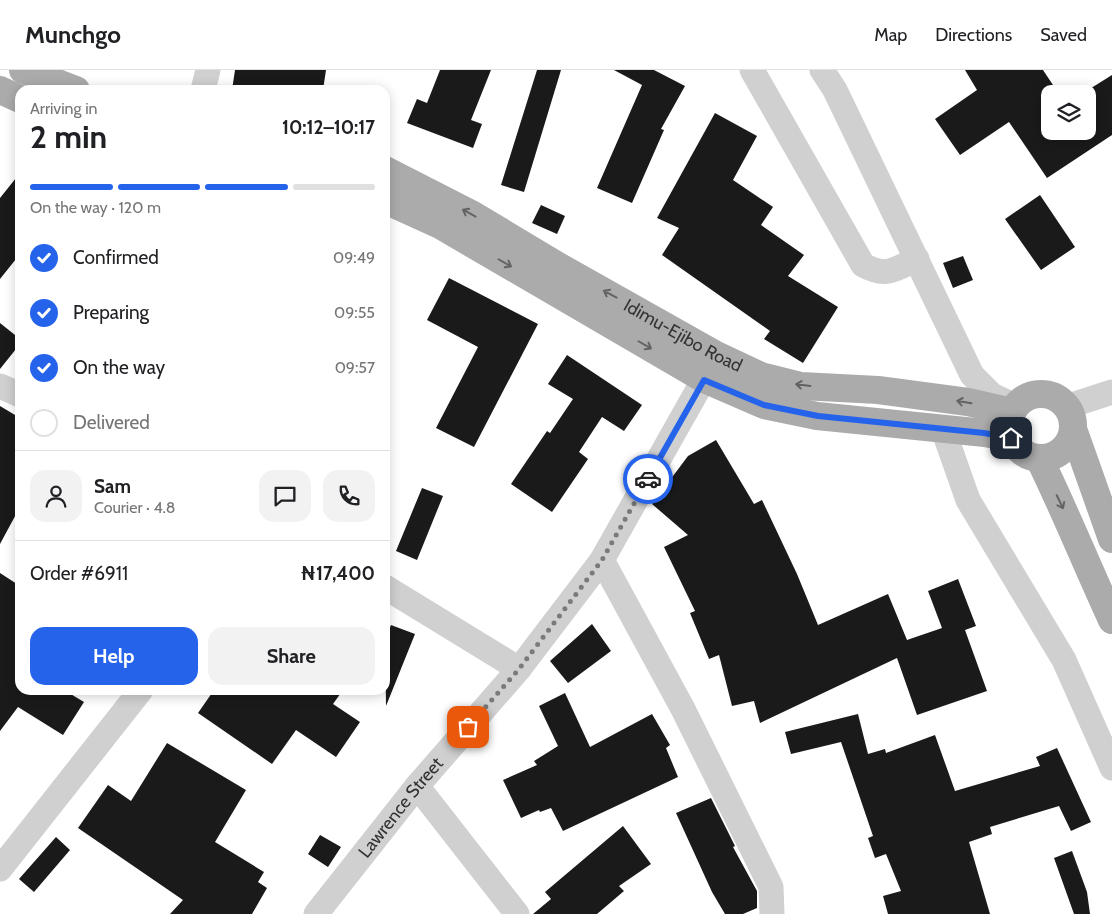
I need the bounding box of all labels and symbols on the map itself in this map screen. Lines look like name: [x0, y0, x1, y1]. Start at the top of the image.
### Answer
one-way arrow: [461, 208, 476, 218]
one-way arrow: [498, 258, 512, 268]
one-way arrow: [603, 289, 617, 299]
street label: Idimu-Ejibo Road: [620, 294, 746, 377]
one-way arrow: [638, 341, 652, 351]
one-way arrow: [795, 380, 811, 390]
one-way arrow: [956, 396, 972, 406]
pin: [990, 417, 1032, 459]
courier: [623, 454, 673, 504]
one-way arrow: [1056, 494, 1066, 509]
pin: [447, 706, 489, 748]
street label: Lawrence Street: [354, 753, 448, 862]

